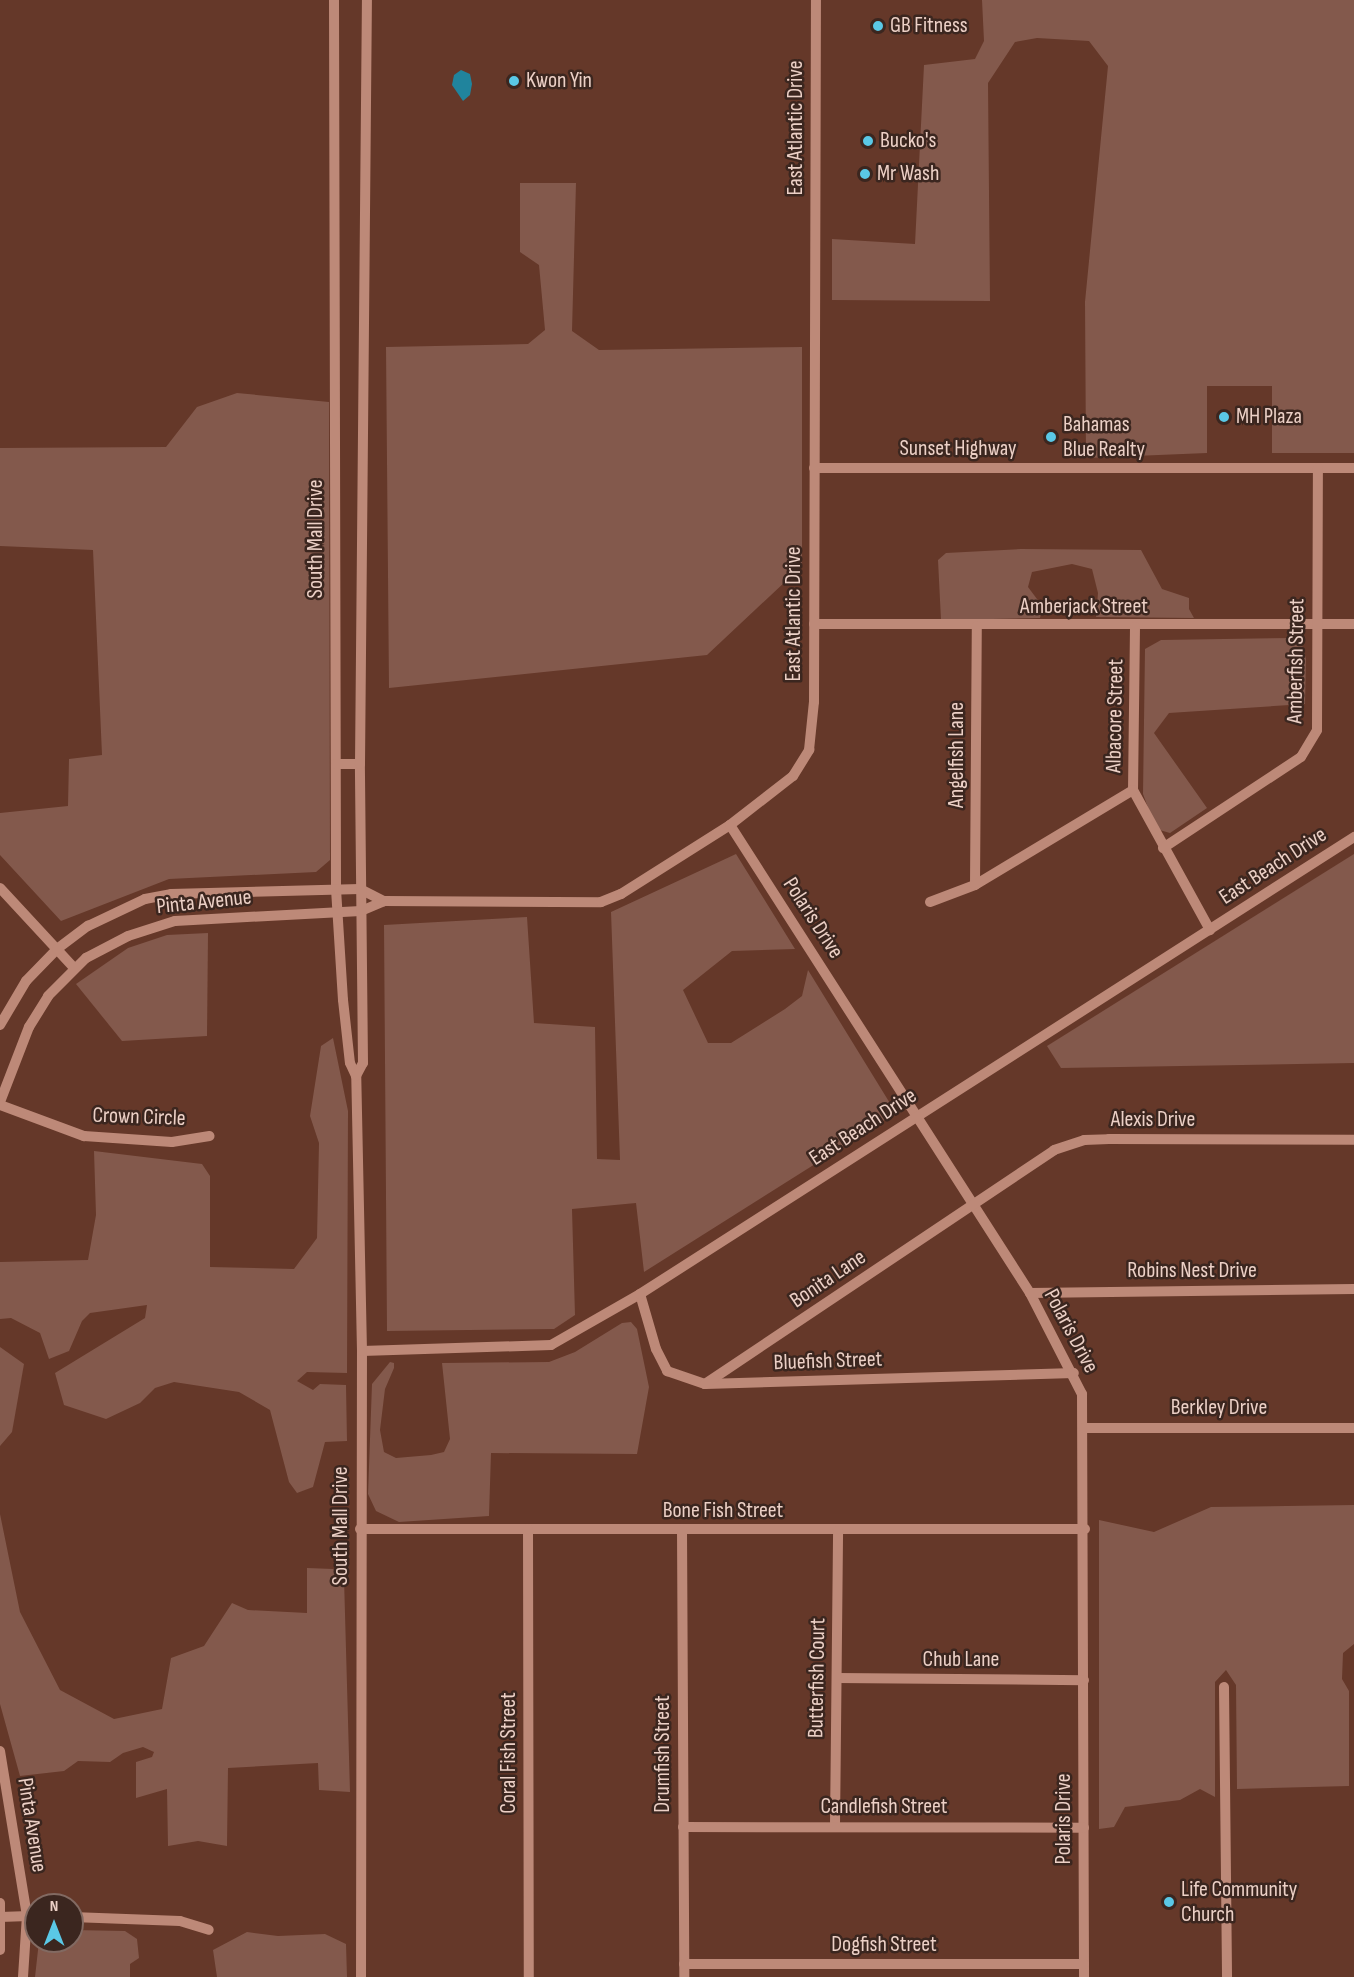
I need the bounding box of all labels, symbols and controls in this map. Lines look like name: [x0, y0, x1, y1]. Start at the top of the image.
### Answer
place label: GB Fitness: [890, 13, 968, 39]
marker: GB Fitness: [871, 19, 885, 33]
street label: East Atlantic Drive: [783, 60, 809, 196]
place label: Kwon Yin: [526, 68, 592, 94]
marker: Kwon Yin: [507, 74, 521, 88]
place label: Bucko's: [880, 128, 936, 154]
marker: Bucko's: [861, 134, 875, 148]
place label: Mr Wash: [877, 161, 939, 187]
marker: Mr Wash: [858, 167, 872, 181]
place label: MH Plaza: [1236, 404, 1302, 430]
marker: MH Plaza: [1217, 410, 1231, 424]
place label: Bahamas Blue Realty: [1063, 411, 1145, 463]
marker: Bahamas Blue Realty: [1044, 430, 1058, 444]
street label: Sunset Highway: [899, 436, 1017, 462]
street label: South Mall Drive: [303, 480, 329, 598]
street label: East Atlantic Drive: [781, 546, 807, 682]
street label: Amberjack Street: [1020, 594, 1148, 620]
street label: Amberfish Street: [1282, 598, 1310, 724]
street label: Albacore Street: [1101, 659, 1129, 773]
street label: Angelfish Lane: [944, 702, 970, 808]
street label: East Beach Drive: [1214, 822, 1332, 910]
street label: Polaris Drive: [777, 873, 849, 963]
street label: Pinta Avenue: [155, 884, 253, 920]
street label: East Beach Drive: [804, 1083, 922, 1171]
street label: Crown Circle: [92, 1102, 186, 1132]
street label: Alexis Drive: [1111, 1107, 1195, 1133]
street label: Bonita Lane: [785, 1244, 871, 1314]
street label: Robins Nest Drive: [1127, 1258, 1257, 1284]
street label: Polaris Drive: [1038, 1285, 1104, 1377]
street label: Bluefish Street: [773, 1346, 883, 1376]
street label: Berkley Drive: [1171, 1395, 1267, 1421]
street label: South Mall Drive: [328, 1467, 354, 1585]
street label: Bone Fish Street: [663, 1498, 783, 1524]
street label: Butterfish Court: [803, 1618, 831, 1738]
street label: Chub Lane: [923, 1647, 999, 1673]
street label: Coral Fish Street: [496, 1692, 522, 1814]
street label: Drumfish Street: [650, 1695, 676, 1813]
street label: Polaris Drive: [1051, 1773, 1077, 1865]
street label: Pinta Avenue: [12, 1776, 52, 1874]
street label: Candlefish Street: [820, 1794, 948, 1820]
place label: Life Community Church: [1181, 1876, 1297, 1928]
north arrow: [24, 1893, 84, 1953]
marker: Life Community Church: [1162, 1895, 1176, 1909]
text: N: [50, 1897, 58, 1916]
street label: Dogfish Street: [831, 1932, 937, 1958]

